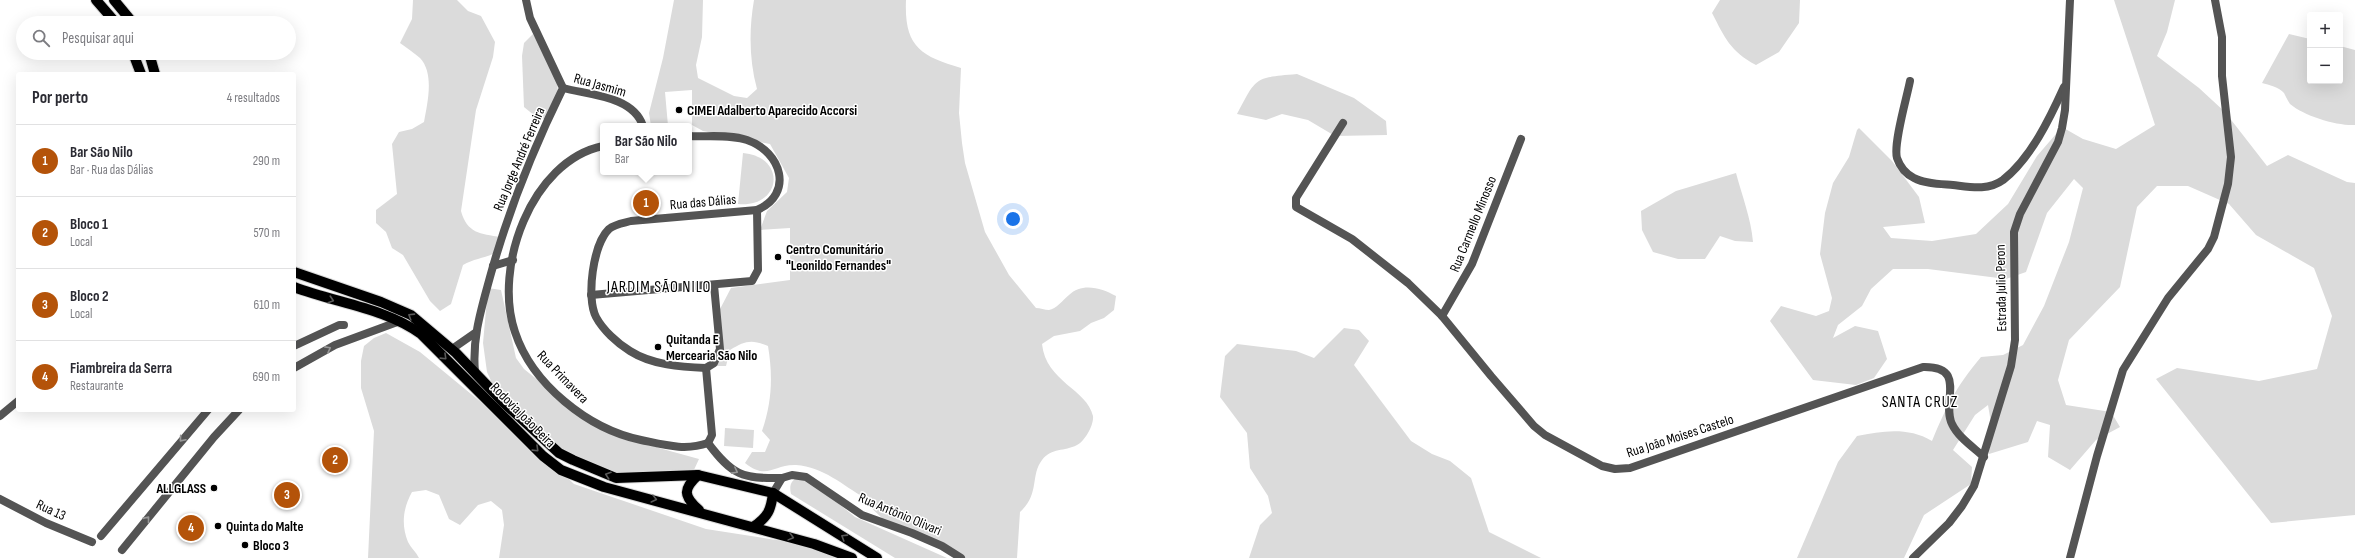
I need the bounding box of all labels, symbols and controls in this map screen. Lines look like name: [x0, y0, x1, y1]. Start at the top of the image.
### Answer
map controls: [2307, 12, 2343, 84]
button: +: [2307, 12, 2343, 48]
search box: [16, 16, 296, 60]
icon: search: [30, 27, 52, 49]
text: Pesquisar aqui: [62, 29, 134, 48]
button: −: [2307, 48, 2343, 84]
street label: Rua Jasmim: [572, 69, 628, 101]
text: Por perto: [32, 88, 88, 108]
text: 4 resultados: [227, 90, 280, 106]
place label: CIMEI Adalberto Aparecido Accorsi: [687, 102, 857, 119]
street label: Rua Jorge André Ferreira: [489, 104, 549, 214]
marker: CIMEI Adalberto Aparecido Accorsi: [674, 105, 684, 115]
popup: [600, 123, 692, 175]
text: Bar São Nilo: [615, 132, 677, 151]
text: Bar São Nilo: [70, 143, 133, 162]
text: Bar: [615, 151, 629, 167]
text: 1: [42, 153, 48, 169]
text: 290 m: [253, 153, 280, 169]
text: Bar · Rua das Dálias: [70, 162, 153, 178]
street label: Rua Carmello Minosso: [1446, 173, 1500, 275]
pin: 1: [633, 188, 659, 218]
street label: Rua das Dálias: [669, 191, 737, 213]
your location: [1003, 209, 1023, 229]
text: Bloco 1: [70, 215, 108, 234]
text: 2: [42, 225, 48, 241]
text: 570 m: [253, 225, 280, 241]
text: Local: [70, 234, 93, 250]
place label: Centro Comunitário "Leonildo Fernandes": [786, 241, 891, 274]
street label: Estrada Julio Peron: [1992, 244, 2010, 332]
marker: Centro Comunitário "Leonildo Fernandes": [773, 252, 783, 262]
district label: JARDIM SÃO NILO: [606, 278, 711, 297]
text: Bloco 2: [70, 287, 108, 306]
one-way arrow: [327, 295, 334, 303]
text: 3: [42, 297, 48, 313]
text: 610 m: [254, 297, 280, 313]
text: Local: [70, 306, 93, 322]
one-way arrow: [408, 313, 415, 320]
place label: Quitanda E Mercearia São Nilo: [666, 331, 757, 364]
marker: Quitanda E Mercearia São Nilo: [653, 342, 663, 352]
one-way arrow: [324, 346, 331, 354]
street label: Rua Primavera: [534, 347, 592, 407]
one-way arrow: [439, 352, 447, 360]
text: Fiambreira da Serra: [70, 359, 172, 378]
text: 4: [42, 369, 48, 385]
text: 690 m: [252, 369, 280, 385]
text: Restaurante: [70, 378, 123, 394]
street label: Rodovia João Beira: [487, 379, 559, 451]
district label: SANTA CRUZ: [1882, 393, 1958, 412]
street label: Rua João Moises Castelo: [1624, 411, 1736, 461]
one-way arrow: [180, 435, 187, 442]
pin: 2: [322, 445, 348, 475]
one-way arrow: [531, 445, 539, 452]
one-way arrow: [730, 466, 738, 474]
one-way arrow: [604, 472, 611, 480]
place label: ALLGLASS: [155, 480, 206, 497]
pin: 3: [274, 480, 300, 510]
marker: ALLGLASS: [209, 483, 219, 493]
street label: Rua Antônio Olivari: [856, 489, 944, 539]
one-way arrow: [650, 495, 657, 503]
street label: Rua 13: [33, 496, 69, 524]
pin: 4: [178, 513, 204, 543]
one-way arrow: [142, 517, 149, 524]
place label: Quinta do Malte: [226, 518, 303, 535]
marker: Quinta do Malte: [213, 521, 223, 531]
one-way arrow: [787, 532, 794, 541]
one-way arrow: [841, 535, 848, 542]
place label: Bloco 3: [253, 537, 289, 554]
marker: Bloco 3: [240, 540, 250, 550]

